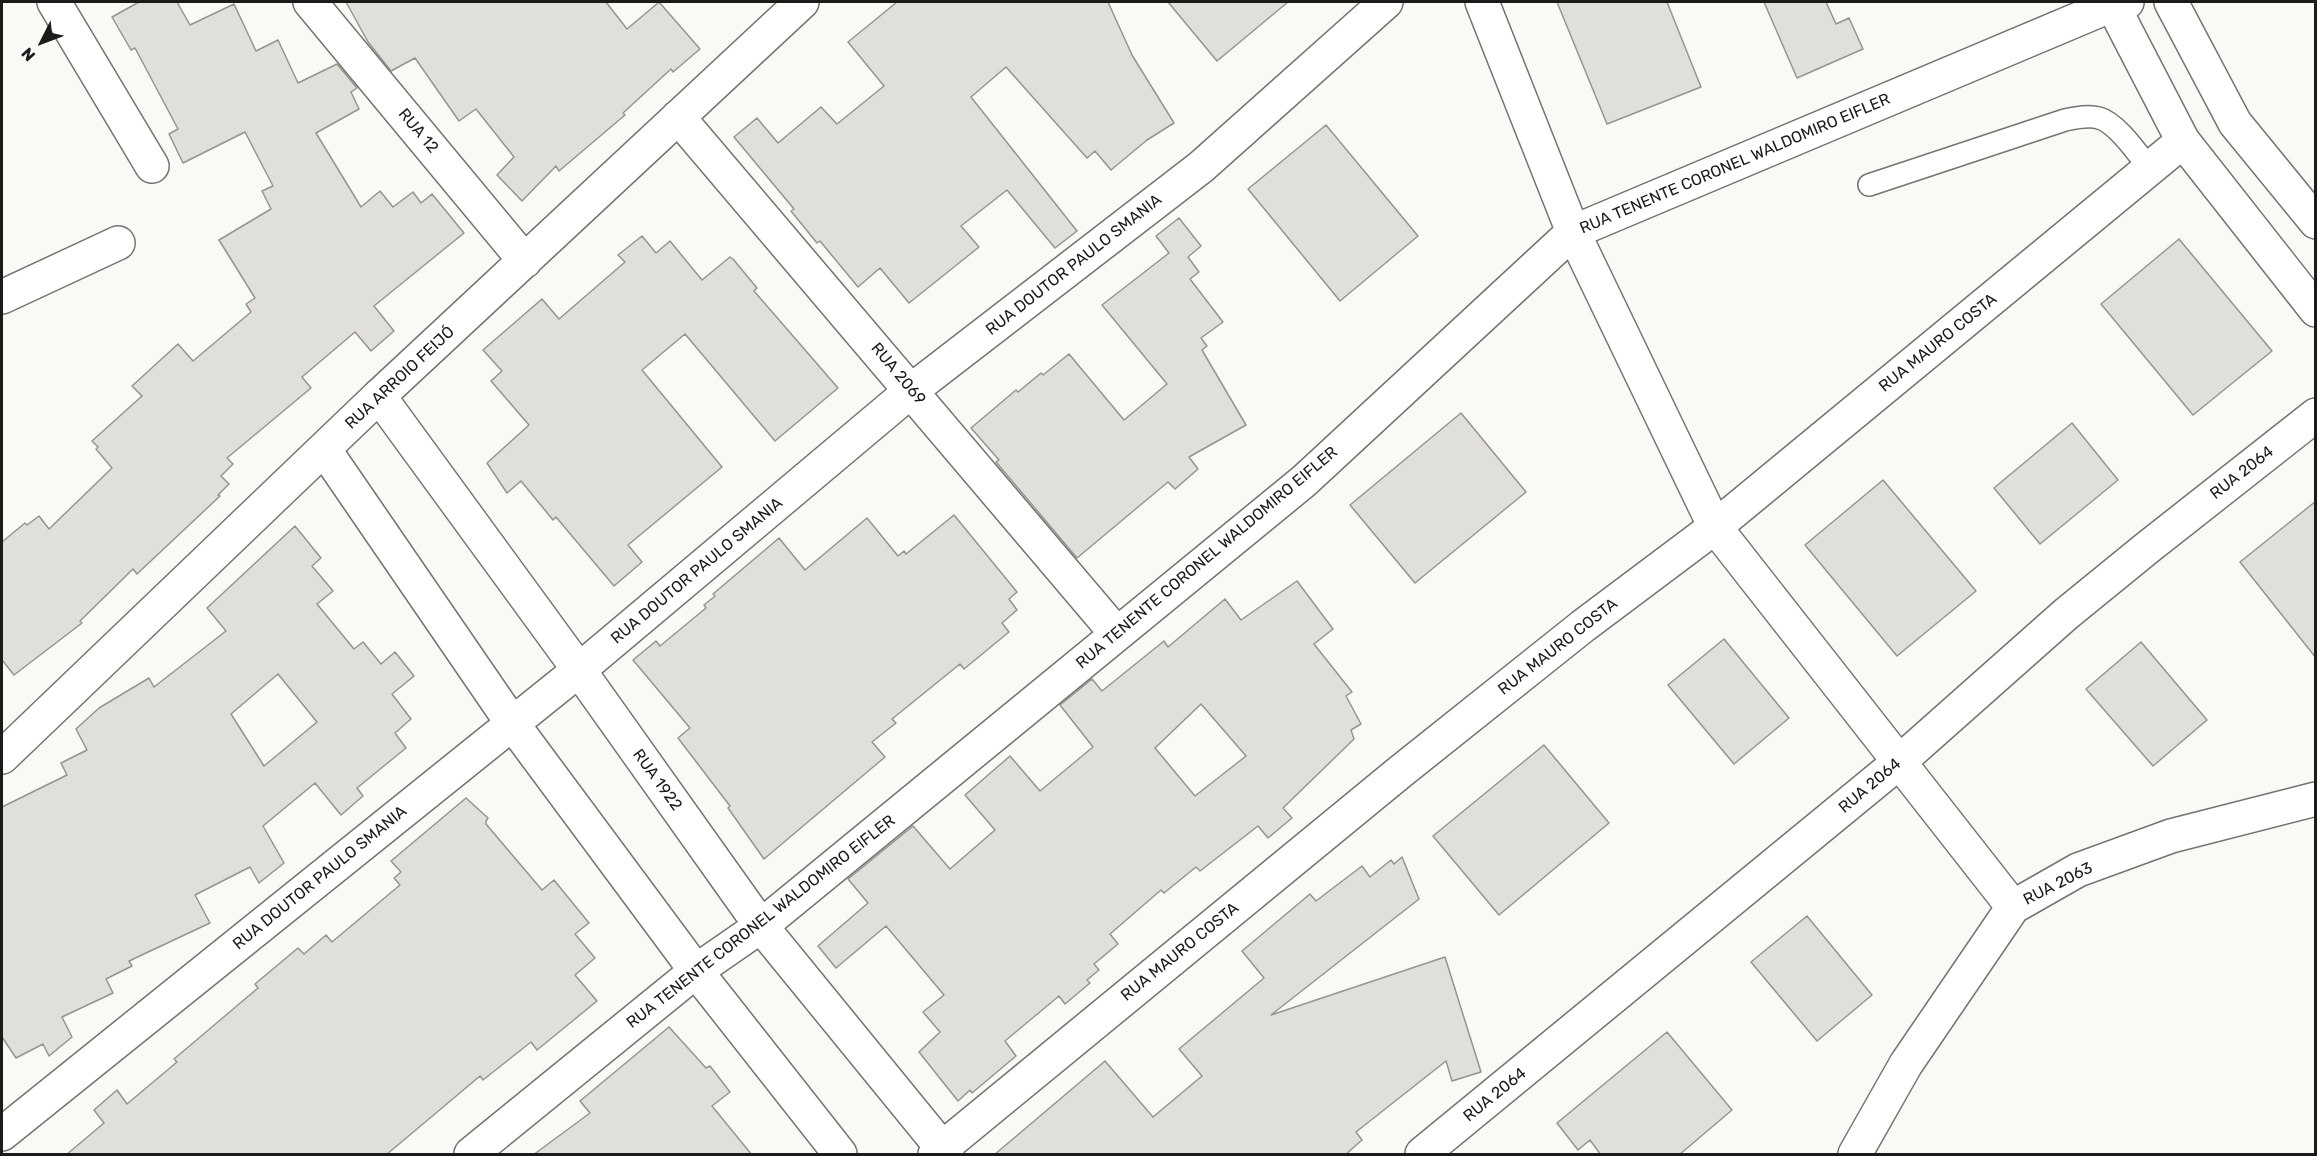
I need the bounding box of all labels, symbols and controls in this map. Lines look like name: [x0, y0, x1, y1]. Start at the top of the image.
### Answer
north arrow: [12, 12, 72, 72]
text: N: [17, 44, 39, 65]
street label: RUA TENENTE CORONEL WALDOMIRO EIFLER: [1577, 90, 1893, 238]
street label: RUA 12: [394, 105, 442, 157]
street label: RUA DOUTOR PAULO SMANIA: [982, 190, 1166, 340]
street label: RUA MAURO COSTA: [1875, 290, 2001, 396]
street label: RUA ARROIO FEIJÓ: [341, 323, 459, 433]
street label: RUA 2069: [867, 339, 929, 409]
street label: RUA 2064: [2206, 442, 2278, 504]
street label: RUA TENENTE CORONEL WALDOMIRO EIFLER: [1072, 443, 1342, 673]
street label: RUA DOUTOR PAULO SMANIA: [607, 494, 787, 648]
street label: RUA MAURO COSTA: [1495, 595, 1621, 699]
street label: RUA 1922: [628, 746, 686, 814]
street label: RUA 2064: [1835, 754, 1905, 818]
street label: RUA DOUTOR PAULO SMANIA: [229, 802, 411, 954]
street label: RUA TENENTE CORONEL WALDOMIRO EIFLER: [623, 811, 899, 1033]
street label: RUA 2063: [2020, 858, 2096, 910]
street label: RUA MAURO COSTA: [1117, 899, 1243, 1005]
street label: RUA 2064: [1460, 1064, 1530, 1126]

